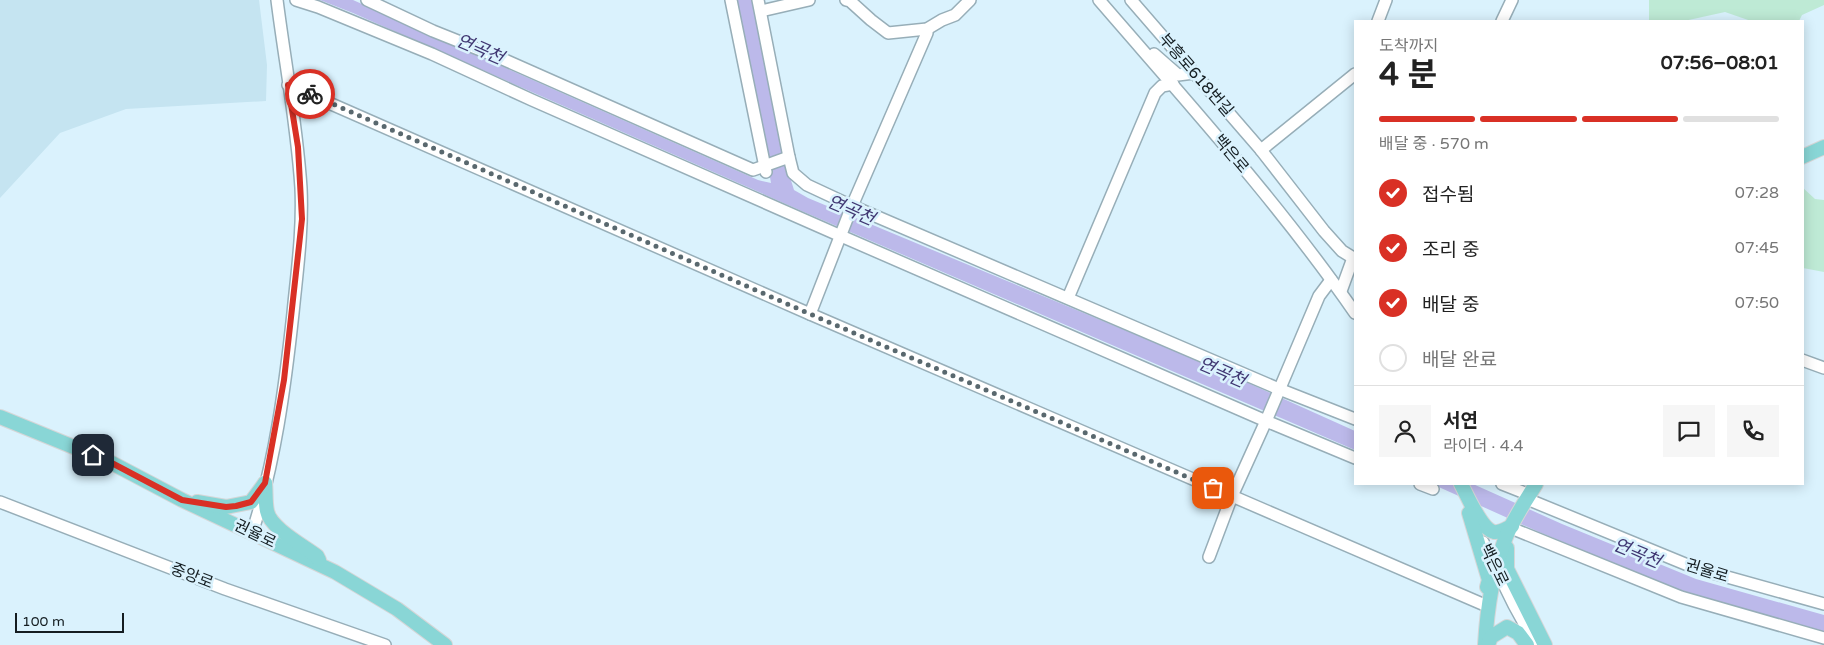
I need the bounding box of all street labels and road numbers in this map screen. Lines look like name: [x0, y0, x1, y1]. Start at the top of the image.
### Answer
street label: 부흥로618번길: [1154, 29, 1238, 121]
street label: 백은로: [1209, 131, 1253, 178]
street label: 권율로: [231, 515, 279, 553]
street label: 백은로: [1475, 541, 1513, 589]
street label: 권율로: [1683, 555, 1731, 587]
street label: 중앙로: [168, 559, 216, 593]

